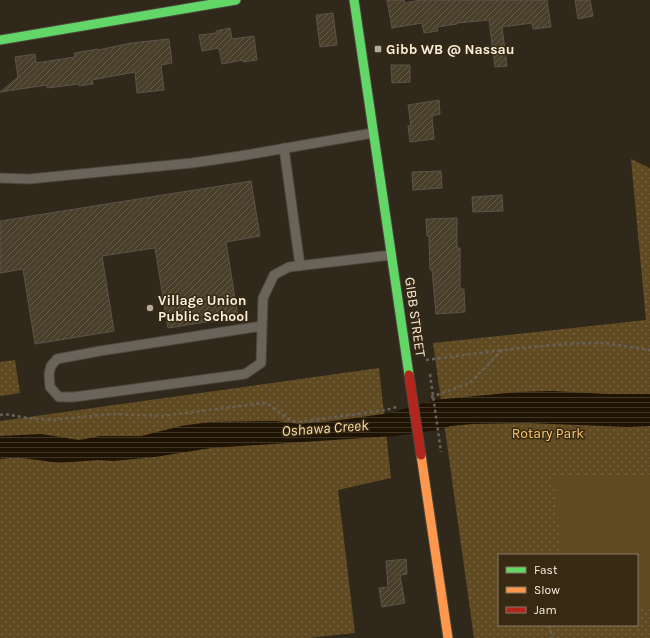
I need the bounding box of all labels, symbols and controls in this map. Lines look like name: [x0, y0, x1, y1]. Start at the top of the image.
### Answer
place label: Gibb WB @ Nassau: [386, 41, 515, 58]
marker: Gibb WB @ Nassau: [373, 44, 383, 54]
street label: GIBB STREET: [401, 276, 429, 358]
place label: Village Union Public School: [158, 292, 248, 325]
marker: Village Union Public School: [145, 303, 155, 313]
water label: Oshawa Creek: [281, 416, 369, 440]
park label: Rotary Park: [512, 425, 584, 442]
legend: [498, 554, 638, 626]
text: Fast: [534, 563, 558, 577]
text: Slow: [534, 583, 560, 597]
text: Jam: [534, 603, 557, 617]

